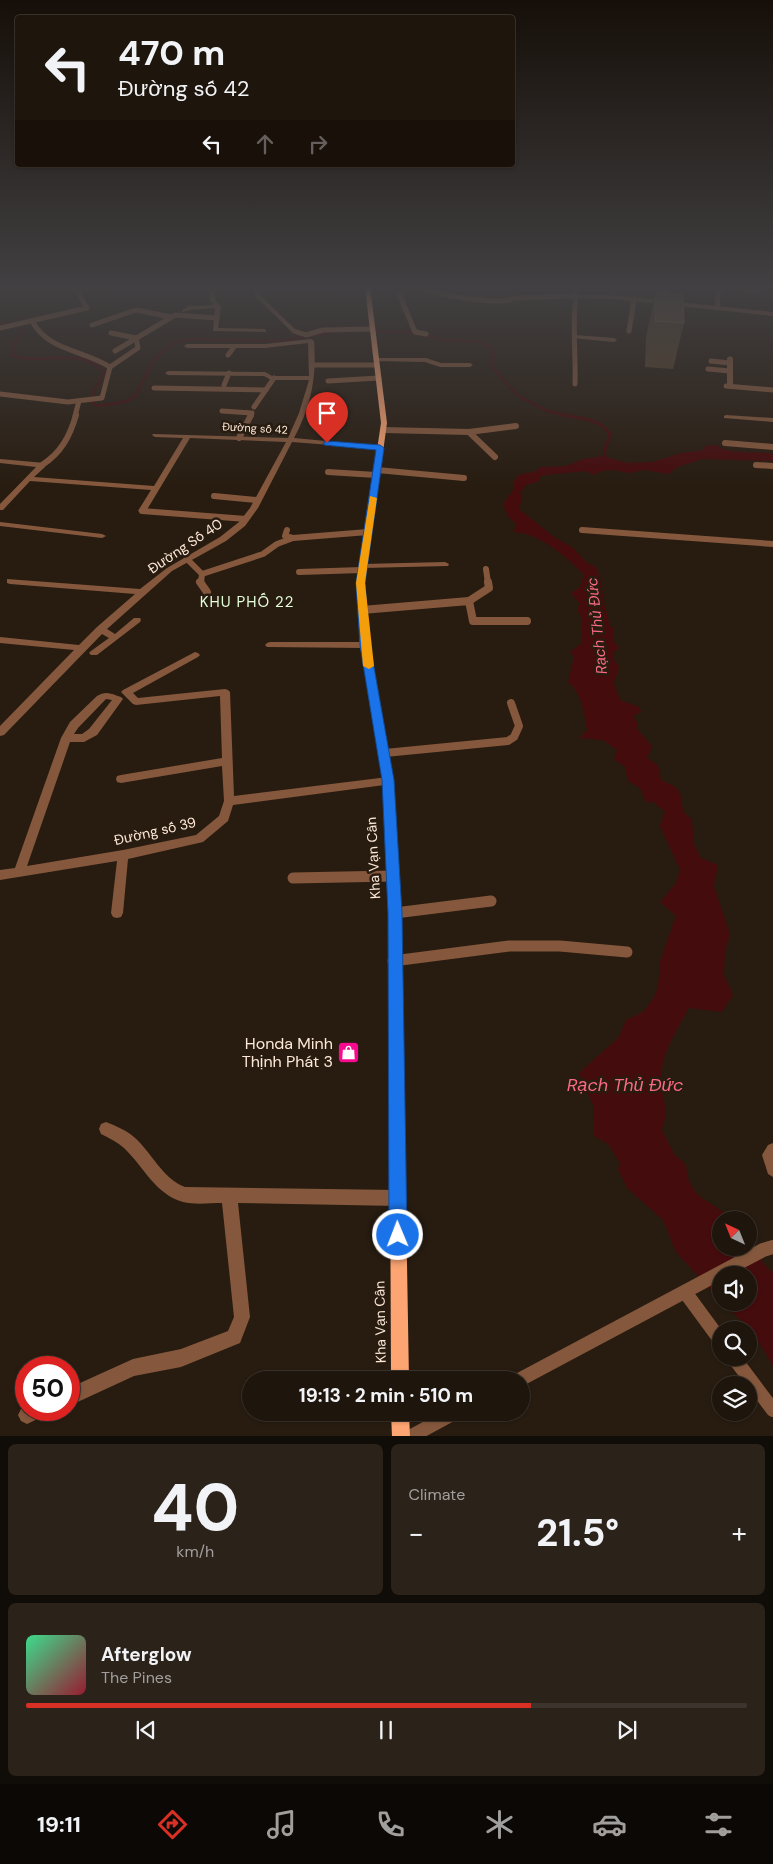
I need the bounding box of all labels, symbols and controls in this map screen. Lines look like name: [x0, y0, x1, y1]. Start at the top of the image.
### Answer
text: 470 m: [118, 30, 225, 76]
icon: left: [35, 35, 100, 100]
text: Đường số 42: [118, 74, 249, 103]
icon: left: [198, 130, 226, 158]
icon: ahead: [251, 130, 279, 158]
icon: right: [304, 130, 332, 158]
pin: [306, 392, 348, 443]
icon: arrive: [313, 399, 341, 427]
street label: Đường số 42: [222, 419, 288, 437]
street label: Đường Số 40: [144, 514, 226, 578]
water label: Rạch Thủ Đức: [582, 576, 612, 675]
district label: KHU PHỐ 22: [200, 592, 294, 612]
street label: Đường số 39: [112, 813, 198, 849]
street label: Kha Vạn Cân: [362, 816, 384, 900]
place label: Honda Minh Thịnh Phát 3: [242, 1033, 333, 1072]
shop icon: Honda Minh Thịnh Phát 3: [337, 1040, 361, 1064]
water label: Rạch Thủ Đức: [567, 1073, 683, 1097]
position arrow: [371, 1208, 423, 1260]
north arrow: [712, 1211, 758, 1256]
map controls: [712, 1211, 757, 1421]
button: sound: [712, 1266, 757, 1311]
street label: Kha Vạn Cân: [370, 1281, 390, 1363]
button: search: [712, 1321, 757, 1366]
speed limit sign: 50: [15, 1356, 80, 1421]
button: layers: [712, 1376, 757, 1421]
text: 19:13 · 2 min · 510 m: [299, 1383, 473, 1408]
text: 40: [151, 1466, 239, 1550]
text: Climate: [409, 1484, 465, 1505]
text: 21.5°: [536, 1508, 619, 1558]
text: −: [409, 1515, 424, 1552]
text: +: [732, 1515, 747, 1552]
text: km/h: [176, 1541, 214, 1562]
text: Afterglow: [101, 1642, 192, 1667]
text: The Pines: [101, 1667, 172, 1688]
icon: previous: [132, 1716, 160, 1744]
icon: pause: [372, 1716, 400, 1744]
icon: next: [613, 1716, 641, 1744]
icon: directions: [155, 1807, 190, 1842]
icon: music: [264, 1807, 299, 1842]
icon: phone: [373, 1807, 408, 1842]
icon: climate: [482, 1807, 517, 1842]
icon: car: [592, 1807, 627, 1842]
icon: filters: [701, 1807, 736, 1842]
text: 19:11: [37, 1810, 81, 1839]

